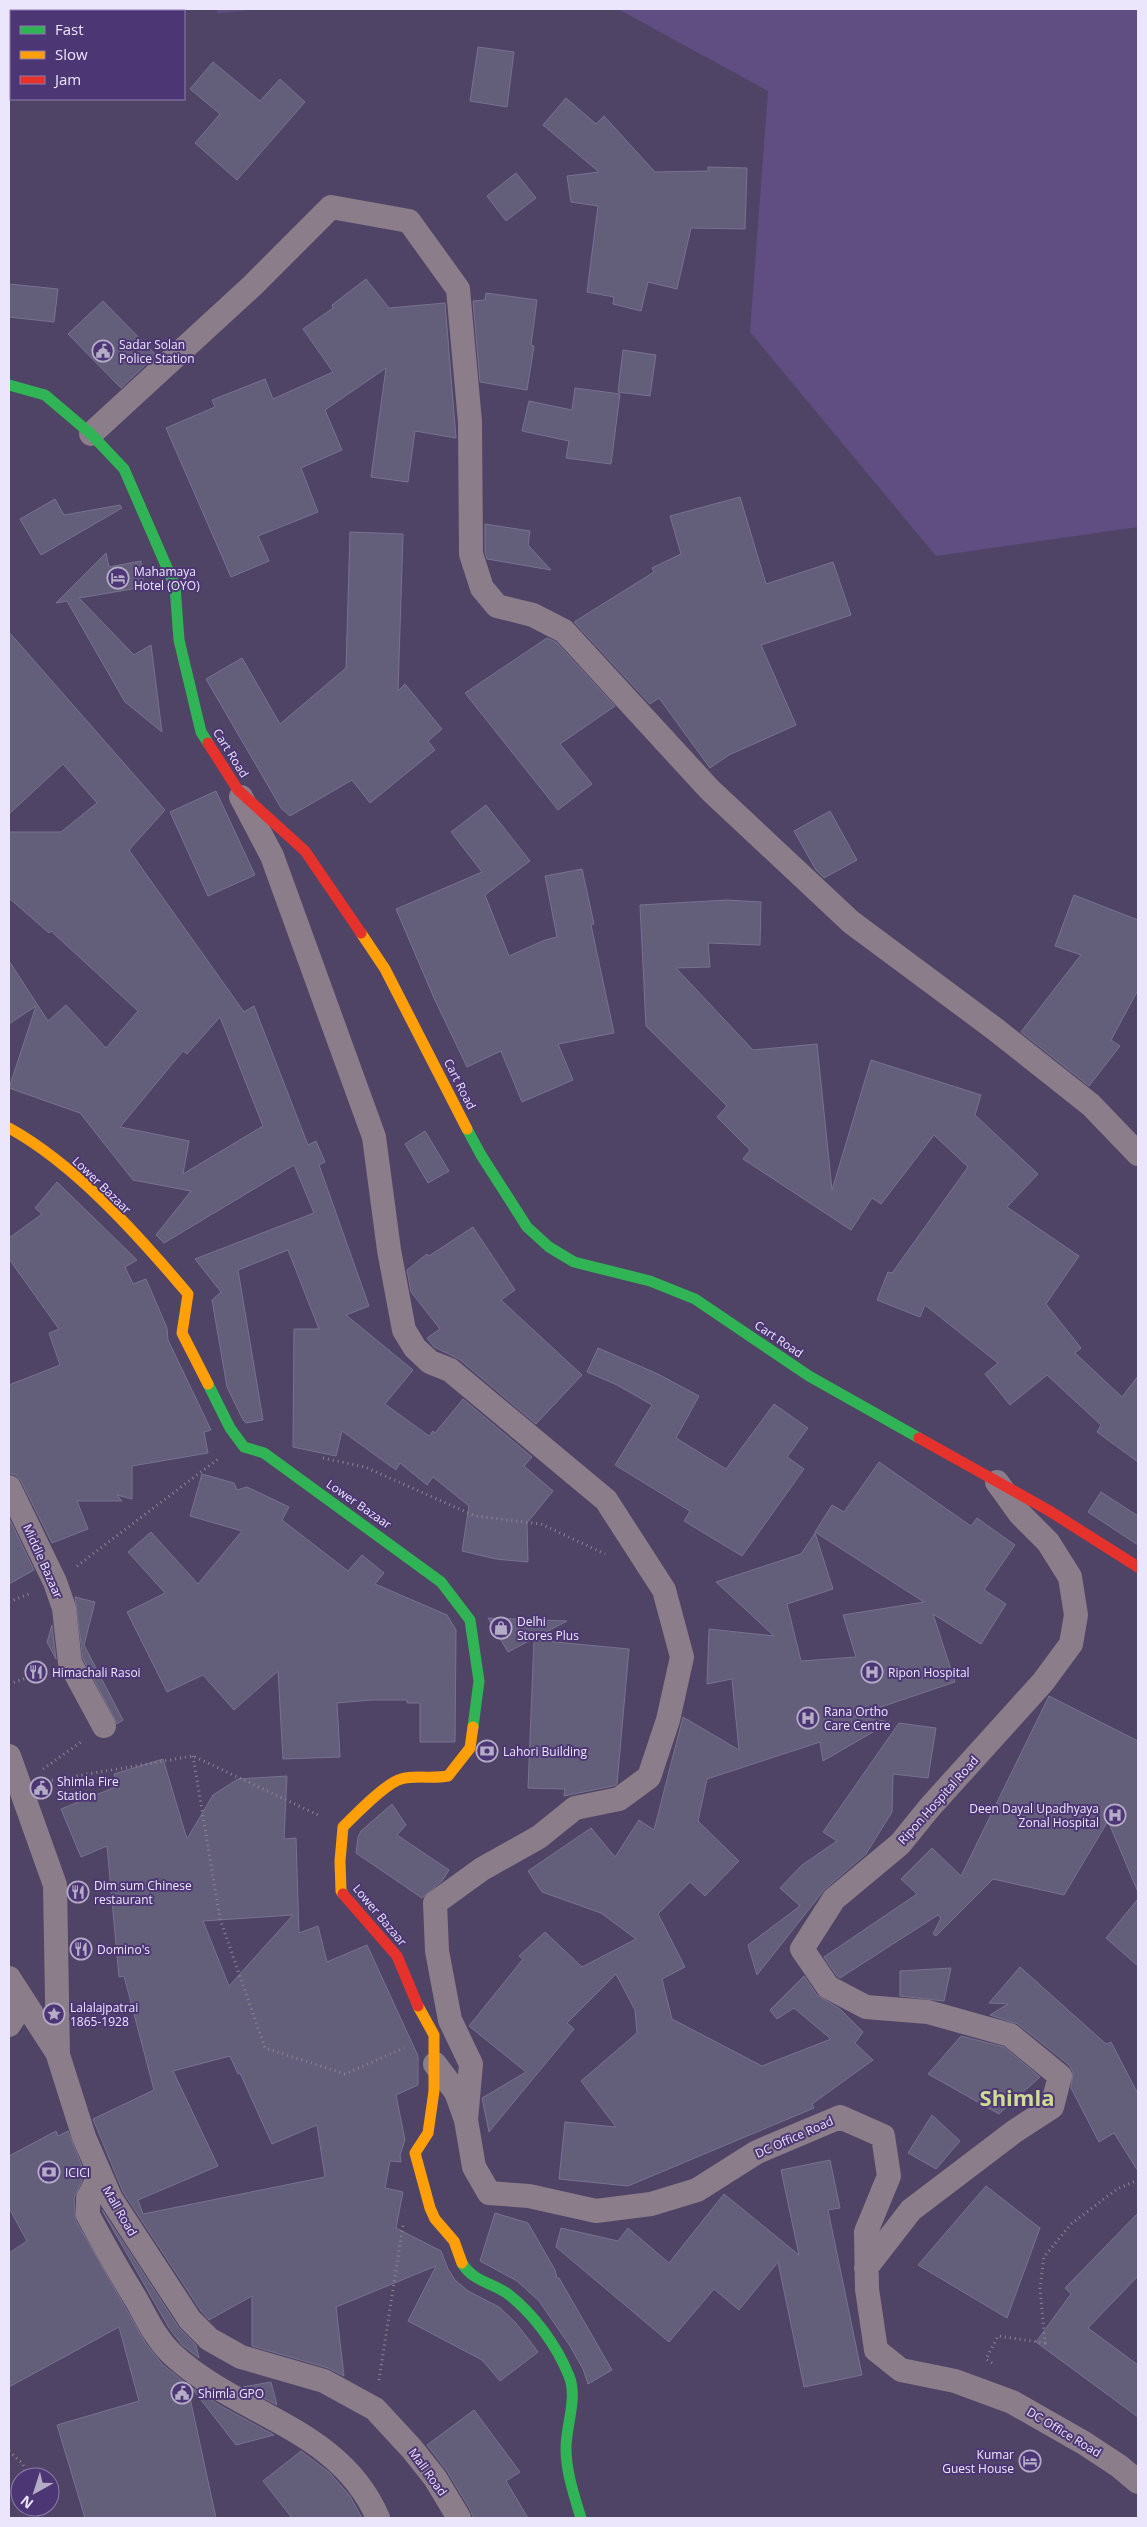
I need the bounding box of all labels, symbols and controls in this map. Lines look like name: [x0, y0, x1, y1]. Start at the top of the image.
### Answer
legend: [10, 10, 185, 100]
text: Fast: [55, 19, 84, 39]
text: Slow: [55, 44, 88, 64]
text: Jam: [53, 69, 81, 89]
place label: Sadar Solan Police Station: [119, 336, 195, 367]
public building icon: Sadar Solan Police Station: [91, 339, 115, 363]
place label: Mahamaya Hotel (OYO): [134, 563, 200, 594]
hotel icon: Mahamaya Hotel (OYO): [106, 566, 130, 590]
street label: Cart Road: [209, 725, 253, 781]
street label: Cart Road: [440, 1056, 480, 1112]
street label: Lower Bazaar: [69, 1153, 135, 1218]
street label: Cart Road: [751, 1317, 807, 1361]
street label: Lower Bazaar: [323, 1475, 395, 1533]
street label: Middle Bazaar: [19, 1521, 67, 1601]
place label: Delhi Stores Plus: [517, 1613, 579, 1644]
shop icon: Delhi Stores Plus: [489, 1616, 513, 1640]
restaurant icon: Himachali Rasoi: [24, 1660, 48, 1684]
hospital icon: Ripon Hospital: [860, 1660, 884, 1684]
place label: Himachali Rasoi: [52, 1664, 141, 1681]
place label: Ripon Hospital: [888, 1664, 970, 1681]
place label: Rana Ortho Care Centre: [824, 1703, 891, 1734]
hospital icon: Rana Ortho Care Centre: [796, 1706, 820, 1730]
bank icon: Lahori Building: [475, 1739, 499, 1763]
place label: Lahori Building: [503, 1743, 587, 1760]
street label: Ripon Hospital Road: [894, 1752, 982, 1848]
place label: Shimla Fire Station: [57, 1773, 119, 1804]
public building icon: Shimla Fire Station: [29, 1776, 53, 1800]
place label: Deen Dayal Upadhyaya Zonal Hospital: [969, 1800, 1099, 1831]
hospital icon: Deen Dayal Upadhyaya Zonal Hospital: [1103, 1803, 1127, 1827]
place label: Dim sum Chinese restaurant: [94, 1877, 192, 1908]
restaurant icon: Dim sum Chinese restaurant: [66, 1880, 90, 1904]
street label: Lower Bazaar: [349, 1880, 411, 1950]
restaurant icon: Domino's: [69, 1937, 93, 1961]
place label: Domino's: [97, 1941, 150, 1958]
place label: Lalalajpatrai 1865-1928: [70, 1999, 138, 2030]
place icon: Lalalajpatrai 1865-1928: [42, 2002, 66, 2026]
district label: Shimla: [980, 2082, 1054, 2112]
street label: DC Office Road: [752, 2112, 836, 2162]
bank icon: ICICI: [37, 2160, 61, 2184]
place label: ICICI: [65, 2164, 90, 2181]
street label: Mall Road: [99, 2183, 141, 2239]
public building icon: Shimla GPO: [170, 2381, 194, 2405]
place label: Shimla GPO: [198, 2385, 264, 2402]
street label: DC Office Road: [1024, 2403, 1104, 2461]
street label: Mall Road: [405, 2445, 451, 2499]
place label: Kumar Guest House: [942, 2446, 1014, 2477]
hotel icon: Kumar Guest House: [1018, 2449, 1042, 2473]
north arrow: [10, 2467, 60, 2517]
text: N: [16, 2492, 37, 2513]

